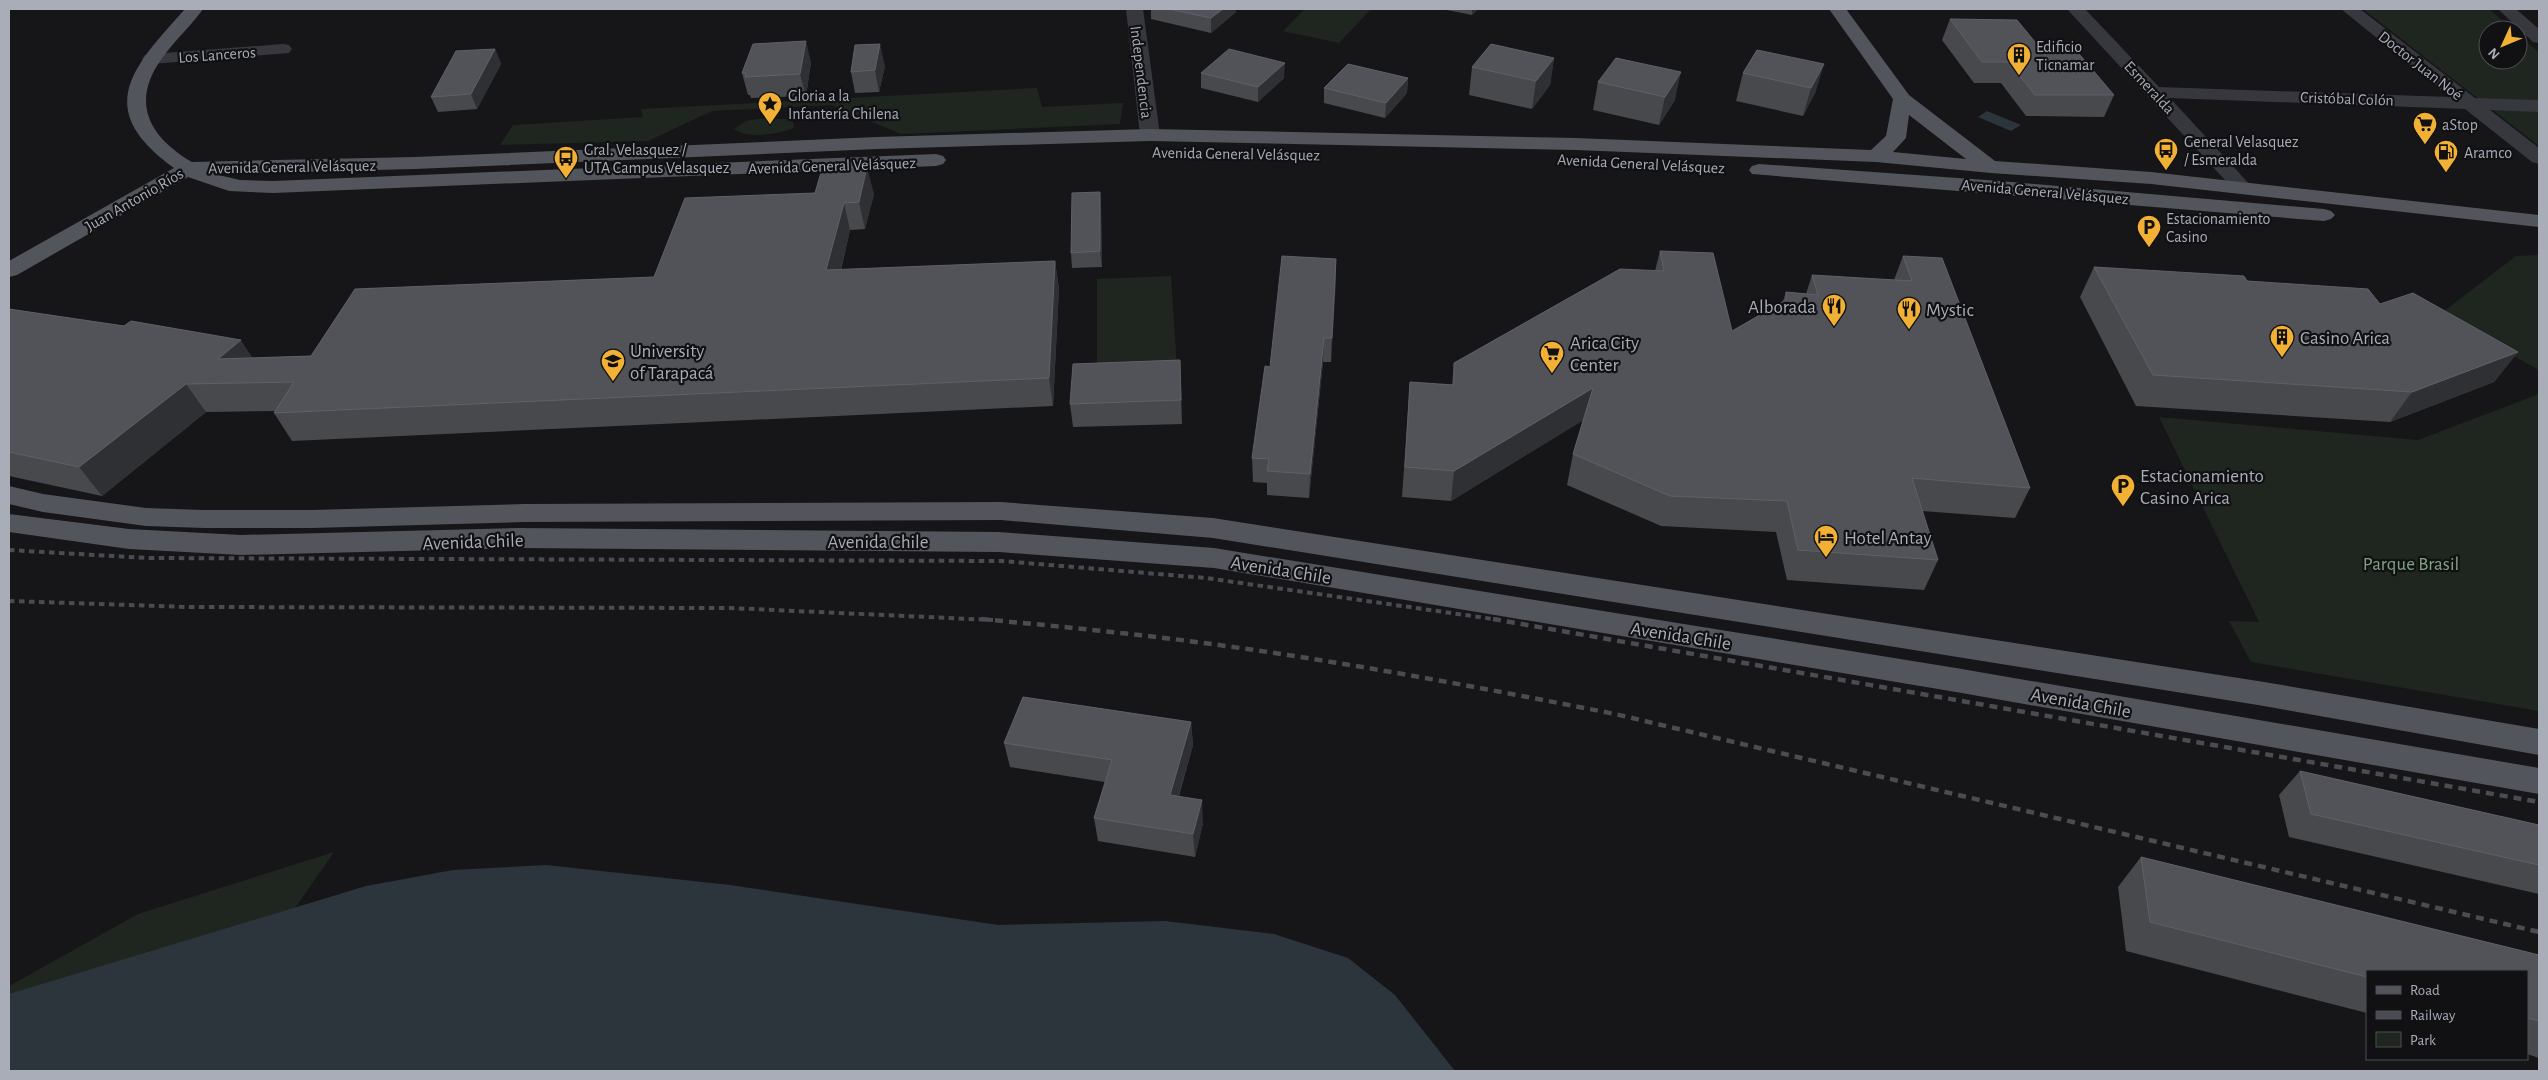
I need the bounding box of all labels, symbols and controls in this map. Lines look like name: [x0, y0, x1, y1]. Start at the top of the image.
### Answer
north arrow: [2478, 20, 2528, 70]
street label: Independencia: [1127, 25, 1155, 119]
street label: Doctor Juan Noé: [2375, 28, 2465, 103]
place label: Edificio Ticnamar: [2036, 39, 2095, 73]
building icon: Edificio Ticnamar: [2006, 42, 2032, 76]
street label: Los Lanceros: [178, 44, 256, 66]
text: N: [2486, 45, 2503, 62]
street label: Esmeralda: [2121, 58, 2178, 117]
place label: Gloria a la Infantería Chilena: [788, 88, 899, 122]
street label: Cristóbal Colón: [2300, 89, 2394, 109]
place icon: Gloria a la Infantería Chilena: [757, 91, 783, 125]
supermarket icon: aStop: [2412, 111, 2438, 145]
place label: aStop: [2442, 117, 2478, 133]
place label: General Velasquez / Esmeralda: [2184, 134, 2299, 168]
bus stop icon: General Velasquez / Esmeralda: [2153, 137, 2179, 171]
fuel station icon: Aramco: [2433, 139, 2459, 173]
place label: Gral. Velasquez / UTA Campus Velasquez: [584, 142, 730, 176]
bus stop icon: Gral. Velasquez / UTA Campus Velasquez: [553, 145, 579, 179]
street label: Avenida General Velásquez: [1152, 145, 1320, 163]
place label: Aramco: [2464, 145, 2512, 161]
street label: Avenida General Velásquez: [1557, 152, 1726, 176]
street label: Avenida General Velásquez: [748, 155, 917, 177]
street label: Avenida General Velásquez: [208, 158, 376, 176]
street label: Juan Antonio Ríos: [83, 165, 186, 234]
street label: Avenida General Velásquez: [1961, 177, 2130, 207]
place label: Estacionamiento Casino: [2166, 211, 2271, 245]
parking icon: Estacionamiento Casino: [2136, 214, 2162, 248]
restaurant icon: Alborada: [1821, 293, 1847, 327]
restaurant icon: Mystic: [1896, 296, 1922, 330]
place label: Alborada: [1748, 298, 1816, 317]
place label: Mystic: [1926, 301, 1974, 320]
building icon: Casino Arica: [2269, 324, 2295, 358]
place label: Casino Arica: [2300, 329, 2390, 348]
place label: Arica City Center: [1570, 334, 1639, 375]
supermarket icon: Arica City Center: [1539, 340, 1565, 374]
place label: University of Tarapacá: [630, 342, 714, 383]
school or university icon: University of Tarapacá: [600, 348, 626, 382]
place label: Estacionamiento Casino Arica: [2140, 467, 2264, 508]
parking icon: Estacionamiento Casino Arica: [2110, 473, 2136, 507]
hotel icon: Hotel Antay: [1813, 524, 1839, 558]
place label: Hotel Antay: [1844, 529, 1932, 548]
street label: Avenida Chile: [422, 531, 524, 554]
street label: Avenida Chile: [827, 533, 929, 552]
street label: Avenida Chile: [1229, 553, 1332, 588]
park label: Parque Brasil: [2363, 555, 2459, 574]
street label: Avenida Chile: [1629, 619, 1732, 654]
street label: Avenida Chile: [2029, 685, 2132, 722]
legend: [2366, 970, 2528, 1060]
text: Road: [2410, 983, 2440, 998]
text: Railway: [2410, 1008, 2456, 1023]
text: Park: [2410, 1033, 2436, 1048]

